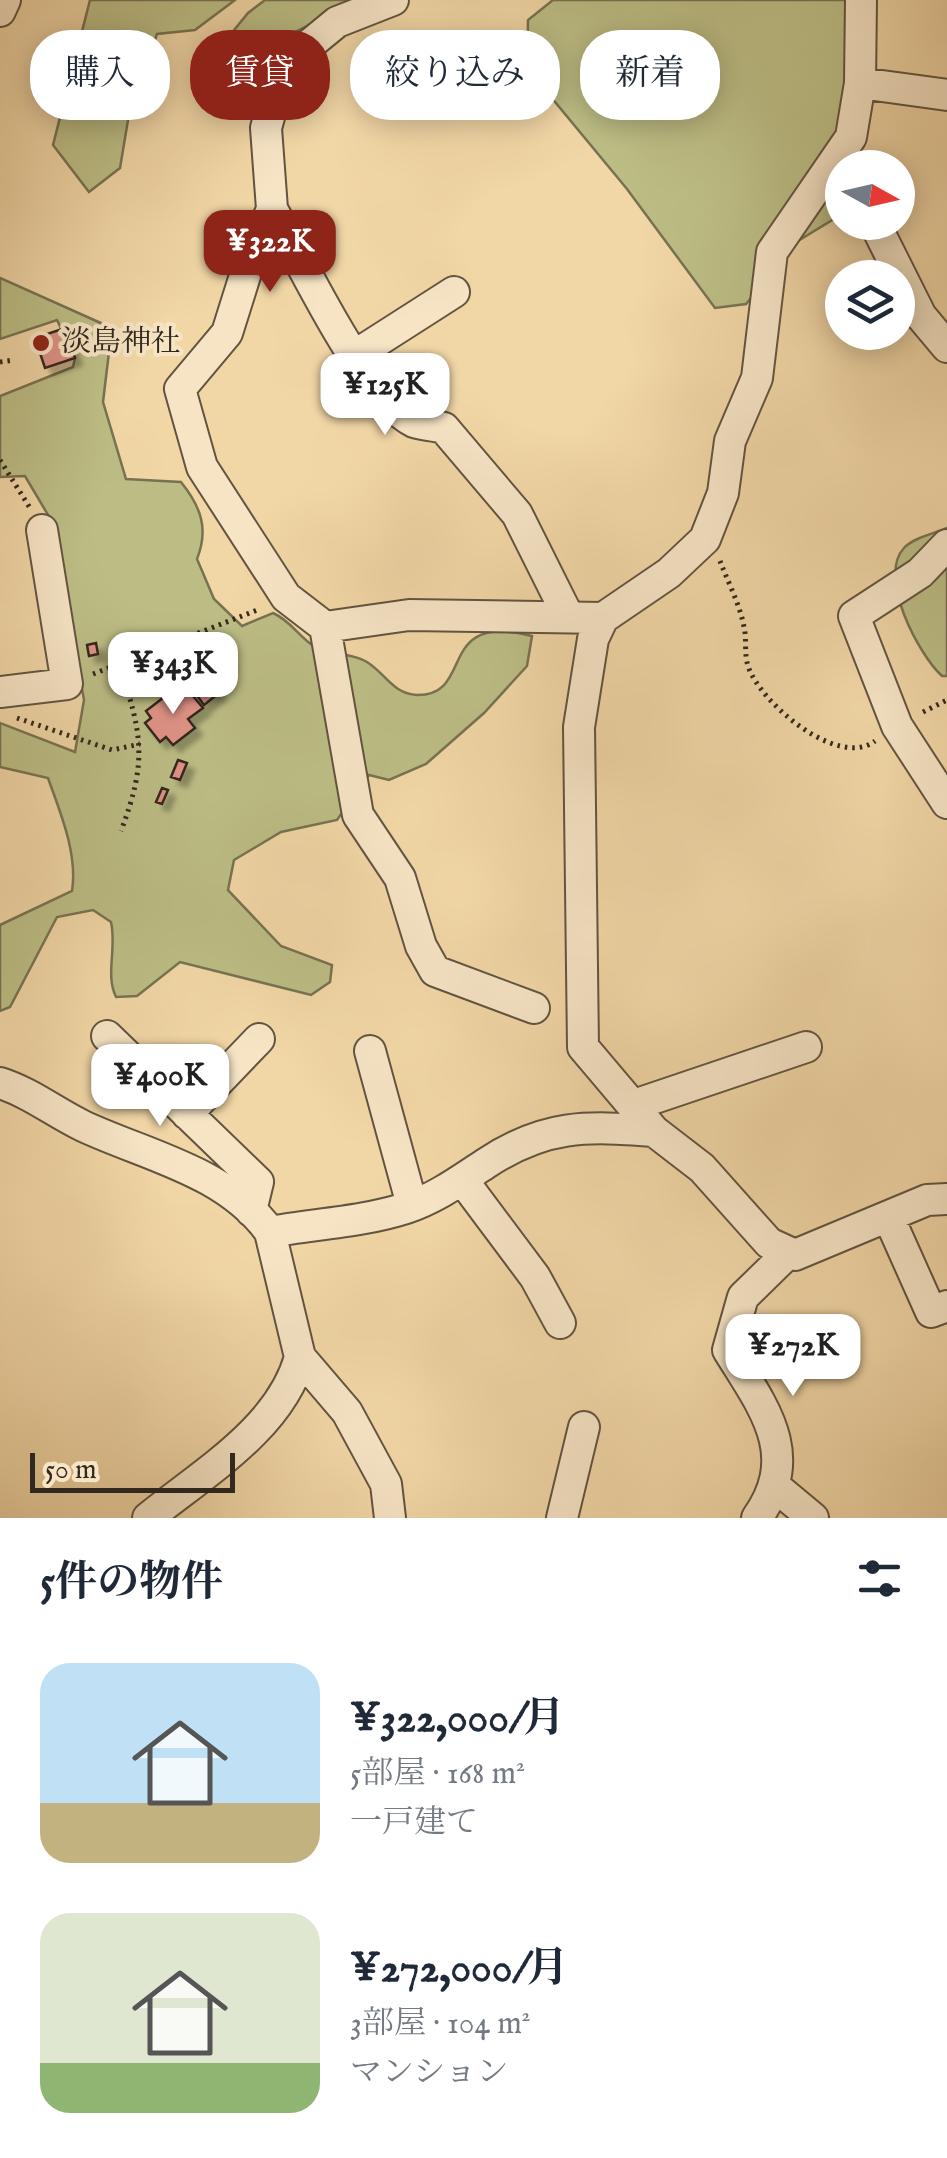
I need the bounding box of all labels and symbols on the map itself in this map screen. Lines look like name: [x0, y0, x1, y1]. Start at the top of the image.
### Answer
north arrow: [825, 150, 915, 240]
pin: ¥322K: [200, 210, 340, 295]
place label: 淡島神社: [61, 324, 181, 362]
marker: 淡島神社: [30, 332, 52, 354]
pin: ¥125K: [315, 353, 455, 438]
pin: ¥343K: [103, 632, 243, 717]
pin: ¥400K: [90, 1044, 230, 1129]
pin: ¥272K: [723, 1314, 863, 1399]
scale bar: [30, 1448, 235, 1492]

